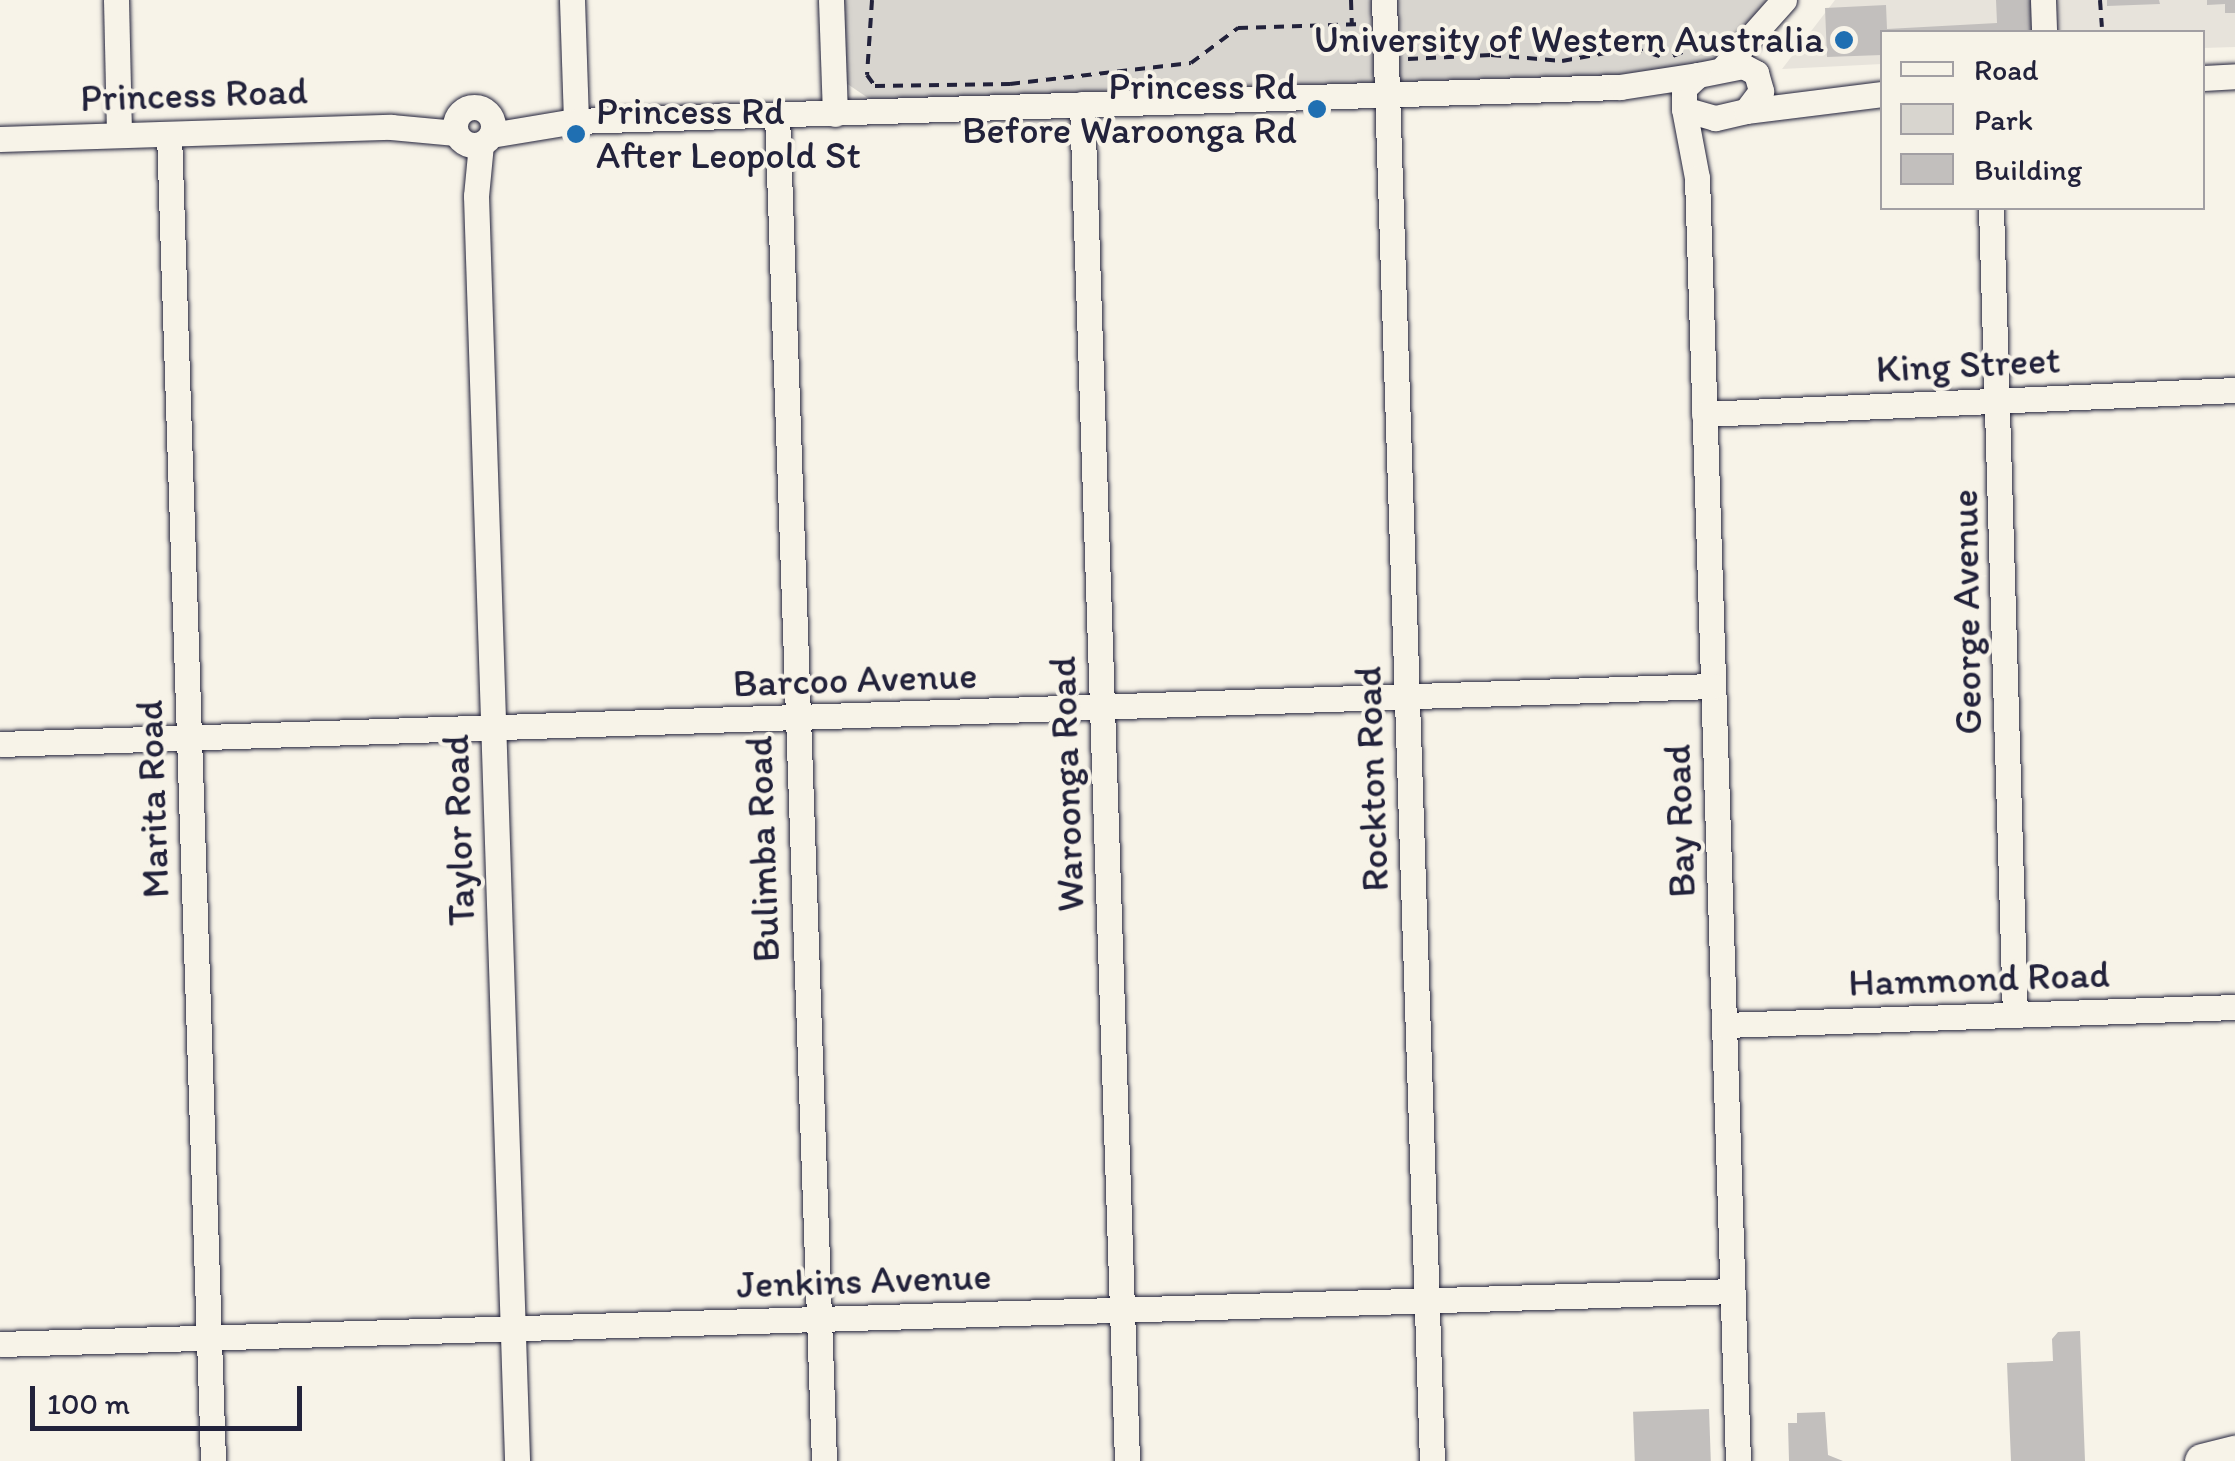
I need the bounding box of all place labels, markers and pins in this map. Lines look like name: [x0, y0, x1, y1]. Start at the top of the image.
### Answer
place label: University of Western Australia: [1314, 17, 1824, 63]
marker: University of Western Australia: [1833, 29, 1855, 51]
place label: Princess Rd Before Waroonga Rd: [963, 64, 1297, 153]
place label: Princess Rd After Leopold St: [596, 89, 862, 178]
marker: Princess Rd Before Waroonga Rd: [1306, 98, 1328, 120]
marker: Princess Rd After Leopold St: [565, 123, 587, 145]

